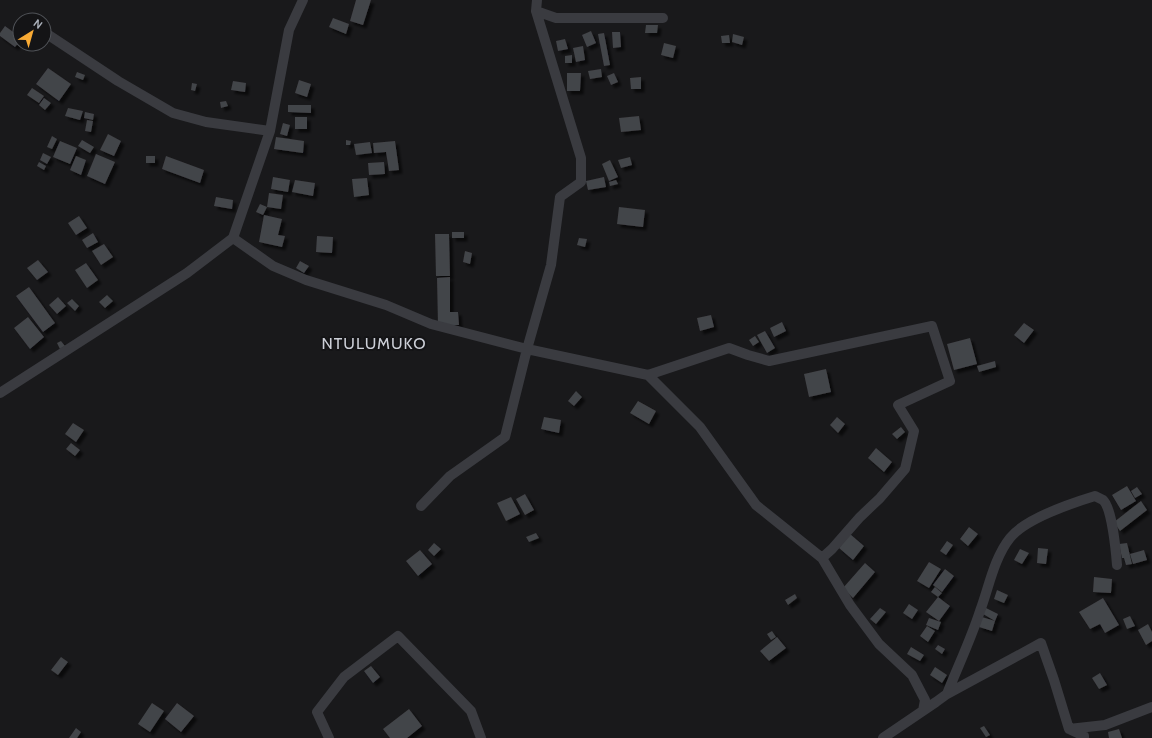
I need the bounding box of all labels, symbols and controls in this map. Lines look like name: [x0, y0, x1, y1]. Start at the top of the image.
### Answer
north arrow: [12, 12, 52, 52]
text: N: [31, 16, 45, 32]
district label: NTULUMUKO: [322, 334, 426, 353]

